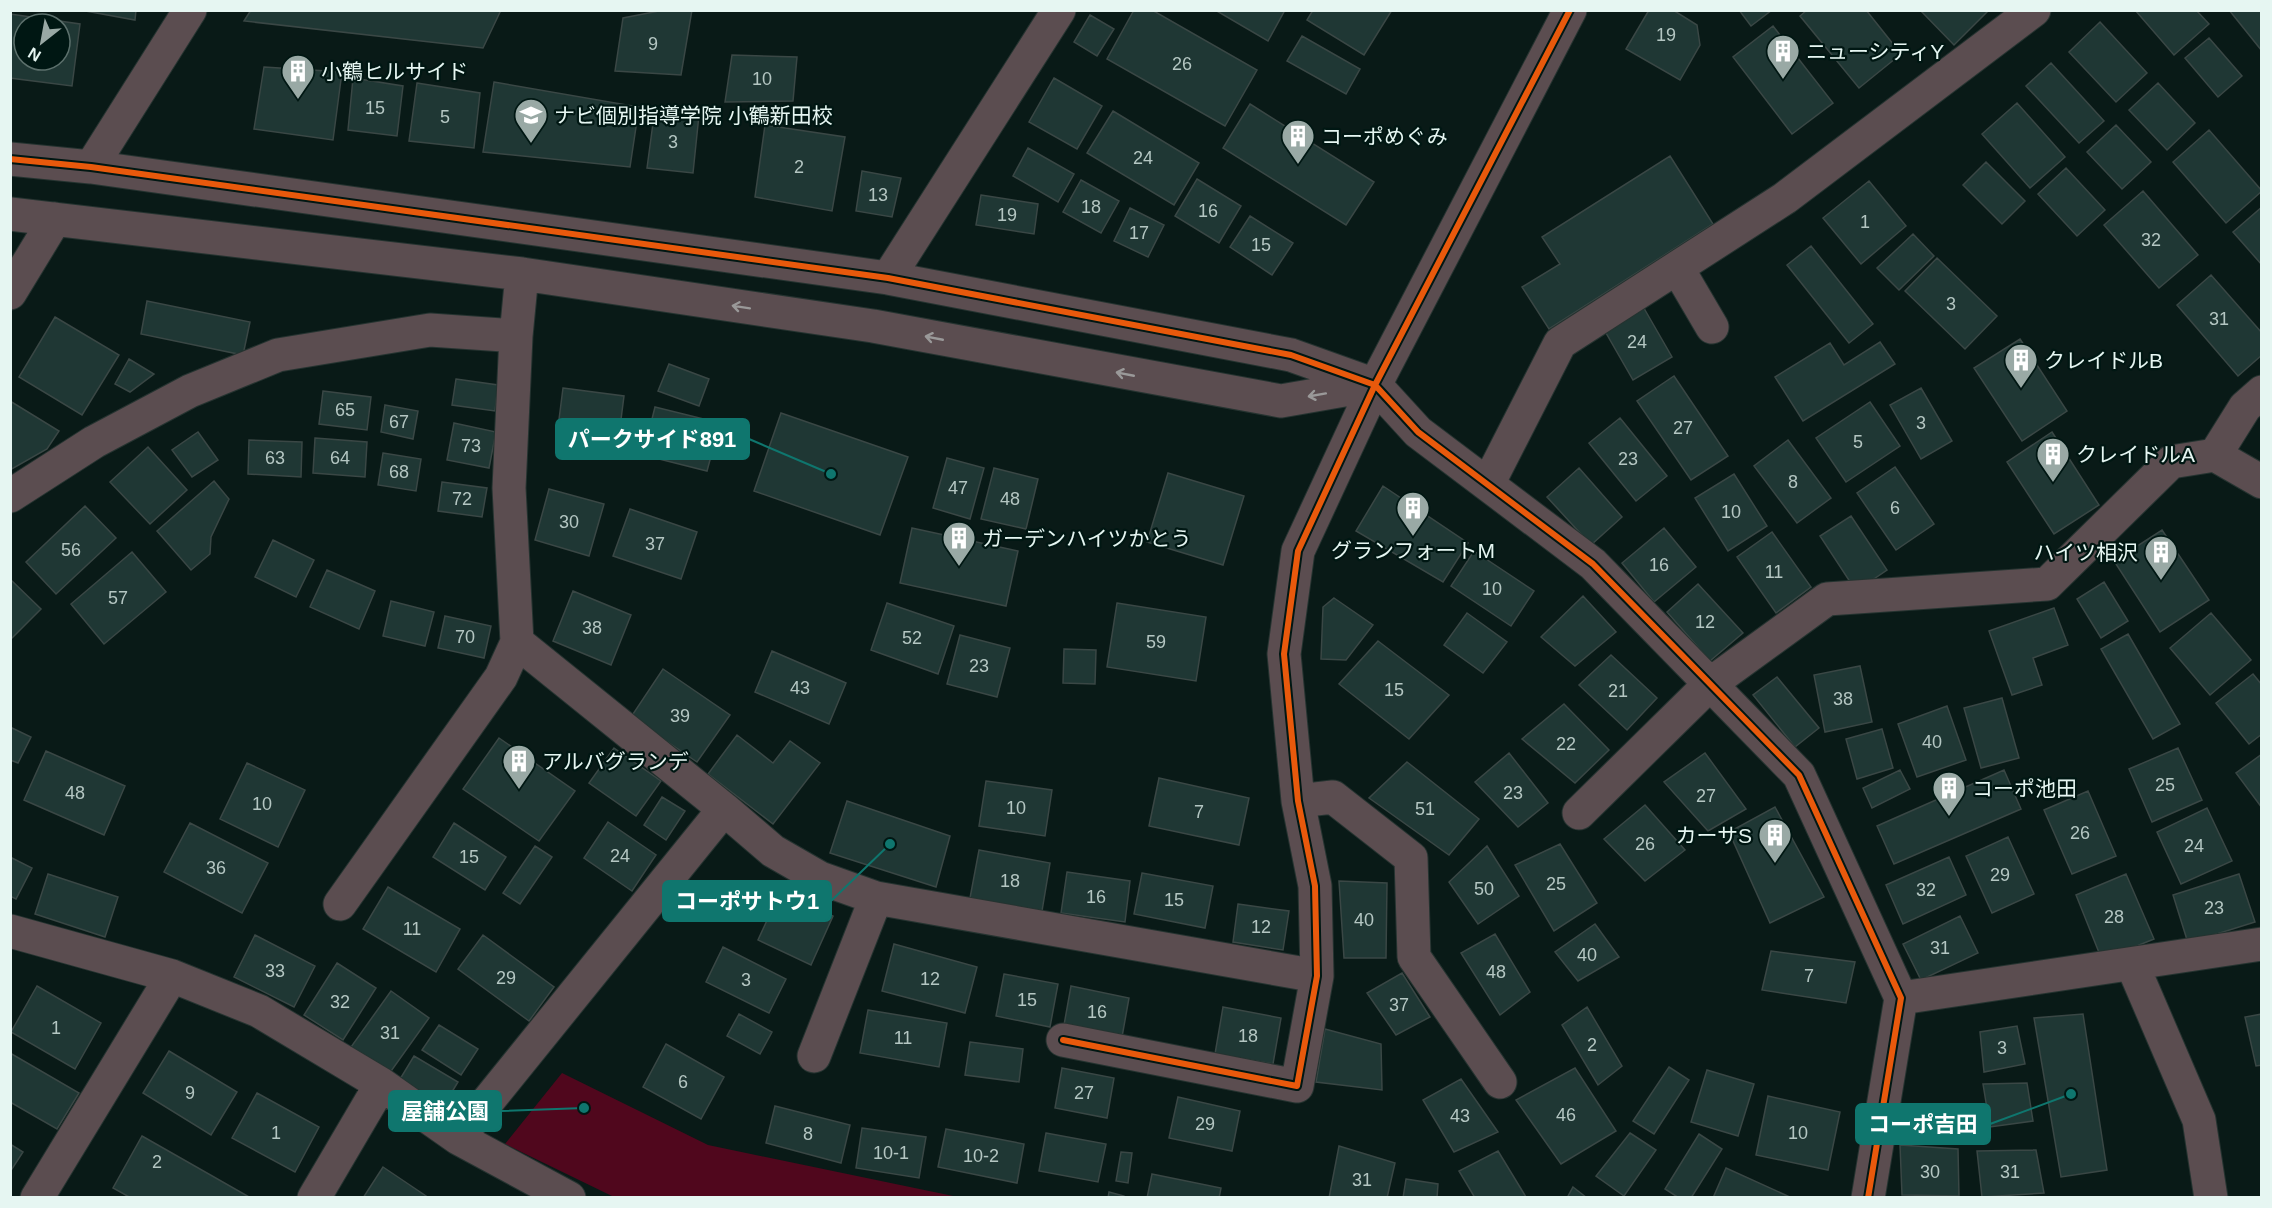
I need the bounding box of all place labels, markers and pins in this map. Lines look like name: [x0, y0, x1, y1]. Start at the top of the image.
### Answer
building icon: ニューシティY: [1765, 33, 1801, 80]
place label: ニューシティY: [1806, 40, 1944, 63]
building icon: 小鶴ヒルサイド: [280, 53, 316, 100]
place label: 小鶴ヒルサイド: [321, 60, 468, 83]
school or university icon: ナビ個別指導学院 小鶴新田校: [513, 97, 549, 144]
place label: ナビ個別指導学院 小鶴新田校: [554, 104, 833, 127]
building icon: コーポめぐみ: [1280, 118, 1316, 165]
place label: コーポめぐみ: [1321, 125, 1448, 148]
building icon: クレイドルB: [2003, 342, 2039, 389]
place label: クレイドルB: [2044, 349, 2163, 372]
callout: パークサイド891: [556, 419, 749, 459]
building icon: クレイドルA: [2035, 436, 2071, 483]
place label: クレイドルA: [2076, 443, 2195, 466]
building icon: グランフォートM: [1395, 490, 1431, 537]
building icon: ガーデンハイツかとう: [941, 520, 977, 567]
place label: ガーデンハイツかとう: [982, 527, 1192, 550]
building icon: ハイツ相沢: [2143, 534, 2179, 581]
place label: グランフォートM: [1331, 539, 1495, 562]
place label: ハイツ相沢: [2033, 541, 2138, 564]
building icon: アルバグランデ: [501, 743, 537, 790]
place label: アルバグランデ: [542, 750, 689, 773]
building icon: コーポ池田: [1931, 770, 1967, 817]
place label: コーポ池田: [1972, 777, 2077, 800]
building icon: カーサS: [1757, 817, 1793, 864]
place label: カーサS: [1675, 824, 1752, 847]
callout: コーポサトウ1: [663, 881, 831, 921]
callout: 屋舗公園: [389, 1091, 501, 1131]
callout: コーポ吉田: [1856, 1104, 1990, 1144]

